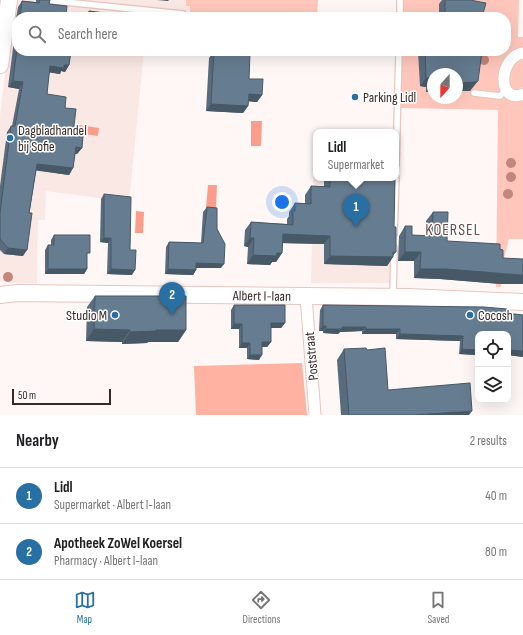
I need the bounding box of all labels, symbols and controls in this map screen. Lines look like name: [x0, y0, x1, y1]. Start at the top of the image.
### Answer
search box: [12, 12, 511, 56]
icon: search: [26, 23, 48, 45]
text: Search here: [58, 25, 118, 44]
north arrow: [427, 68, 463, 104]
place label: Parking Lidl: [363, 89, 416, 106]
marker: Parking Lidl: [350, 92, 360, 102]
place label: Dagbladhandel bij Sofie: [18, 122, 87, 155]
popup: [313, 129, 399, 181]
marker: Dagbladhandel bij Sofie: [5, 133, 15, 143]
text: Lidl: [328, 138, 346, 157]
text: Supermarket: [328, 157, 384, 173]
your location: [272, 192, 292, 212]
pin: 1: [343, 194, 369, 227]
district label: KOERSEL: [425, 221, 481, 240]
pin: 2: [159, 282, 185, 315]
street label: Albert I-laan: [232, 287, 291, 305]
place label: Studio M: [66, 307, 107, 324]
place label: Cocosh: [478, 307, 513, 324]
marker: Studio M: [110, 310, 120, 320]
marker: Cocosh: [465, 310, 475, 320]
street label: Poststraat: [301, 331, 322, 381]
map controls: [475, 331, 511, 403]
button: locate: [475, 331, 511, 367]
button: layers: [475, 367, 511, 403]
scale bar: [12, 387, 111, 406]
text: 50 m: [18, 389, 36, 402]
text: Nearby: [16, 431, 59, 451]
text: 2 results: [470, 433, 507, 449]
text: Lidl: [54, 478, 73, 497]
text: 1: [26, 488, 32, 504]
text: 40 m: [485, 488, 507, 504]
text: Supermarket · Albert I-laan: [54, 497, 171, 513]
text: Apotheek ZoWel Koersel: [54, 534, 182, 553]
text: 2: [26, 544, 32, 560]
text: 80 m: [485, 544, 507, 560]
text: Pharmacy · Albert I-laan: [54, 553, 158, 569]
tab: Map: [74, 589, 96, 626]
tab: Directions: [243, 589, 280, 626]
tab: Saved: [427, 589, 449, 626]

